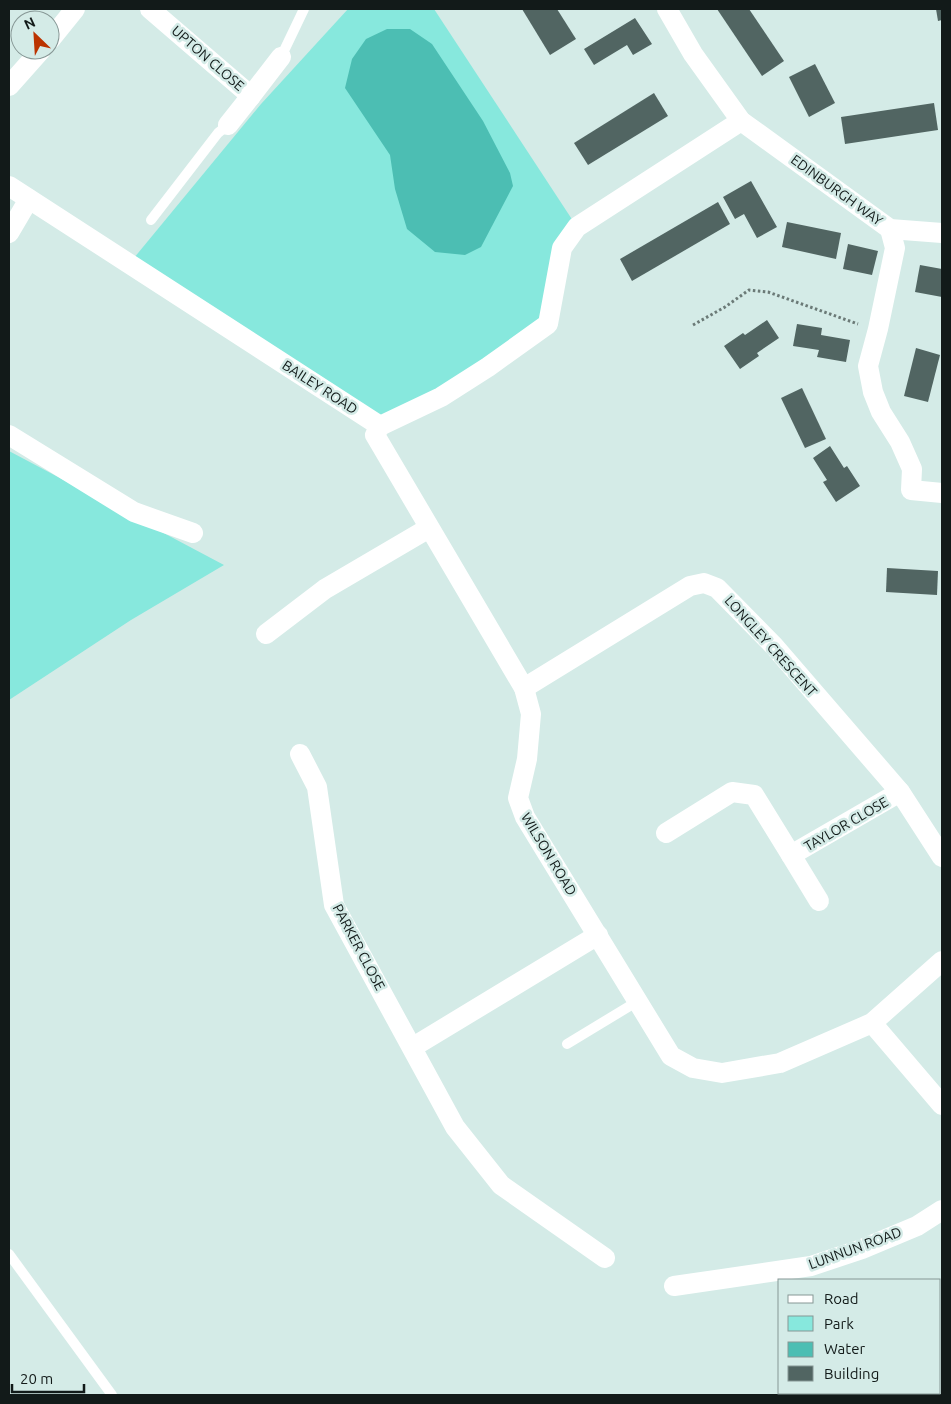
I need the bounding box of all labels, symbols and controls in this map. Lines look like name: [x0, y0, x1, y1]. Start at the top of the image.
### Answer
north arrow: [10, 10, 60, 60]
text: N: [21, 14, 38, 33]
street label: UPTON CLOSE: [168, 22, 248, 94]
street label: EDINBURGH WAY: [788, 151, 886, 229]
street label: BAILEY ROAD: [279, 357, 361, 417]
street label: LONGLEY CRESCENT: [722, 592, 821, 700]
street label: TAYLOR CLOSE: [801, 793, 891, 854]
street label: WILSON ROAD: [518, 810, 580, 898]
street label: PARKER CLOSE: [330, 901, 388, 993]
street label: LUNNUN ROAD: [806, 1224, 904, 1272]
legend: [778, 1279, 941, 1394]
text: Road: [824, 1290, 859, 1307]
text: Park: [824, 1315, 854, 1332]
text: Water: [824, 1340, 865, 1357]
scale bar: [12, 1362, 85, 1394]
text: Building: [824, 1365, 879, 1382]
text: 20 m: [20, 1370, 53, 1387]

